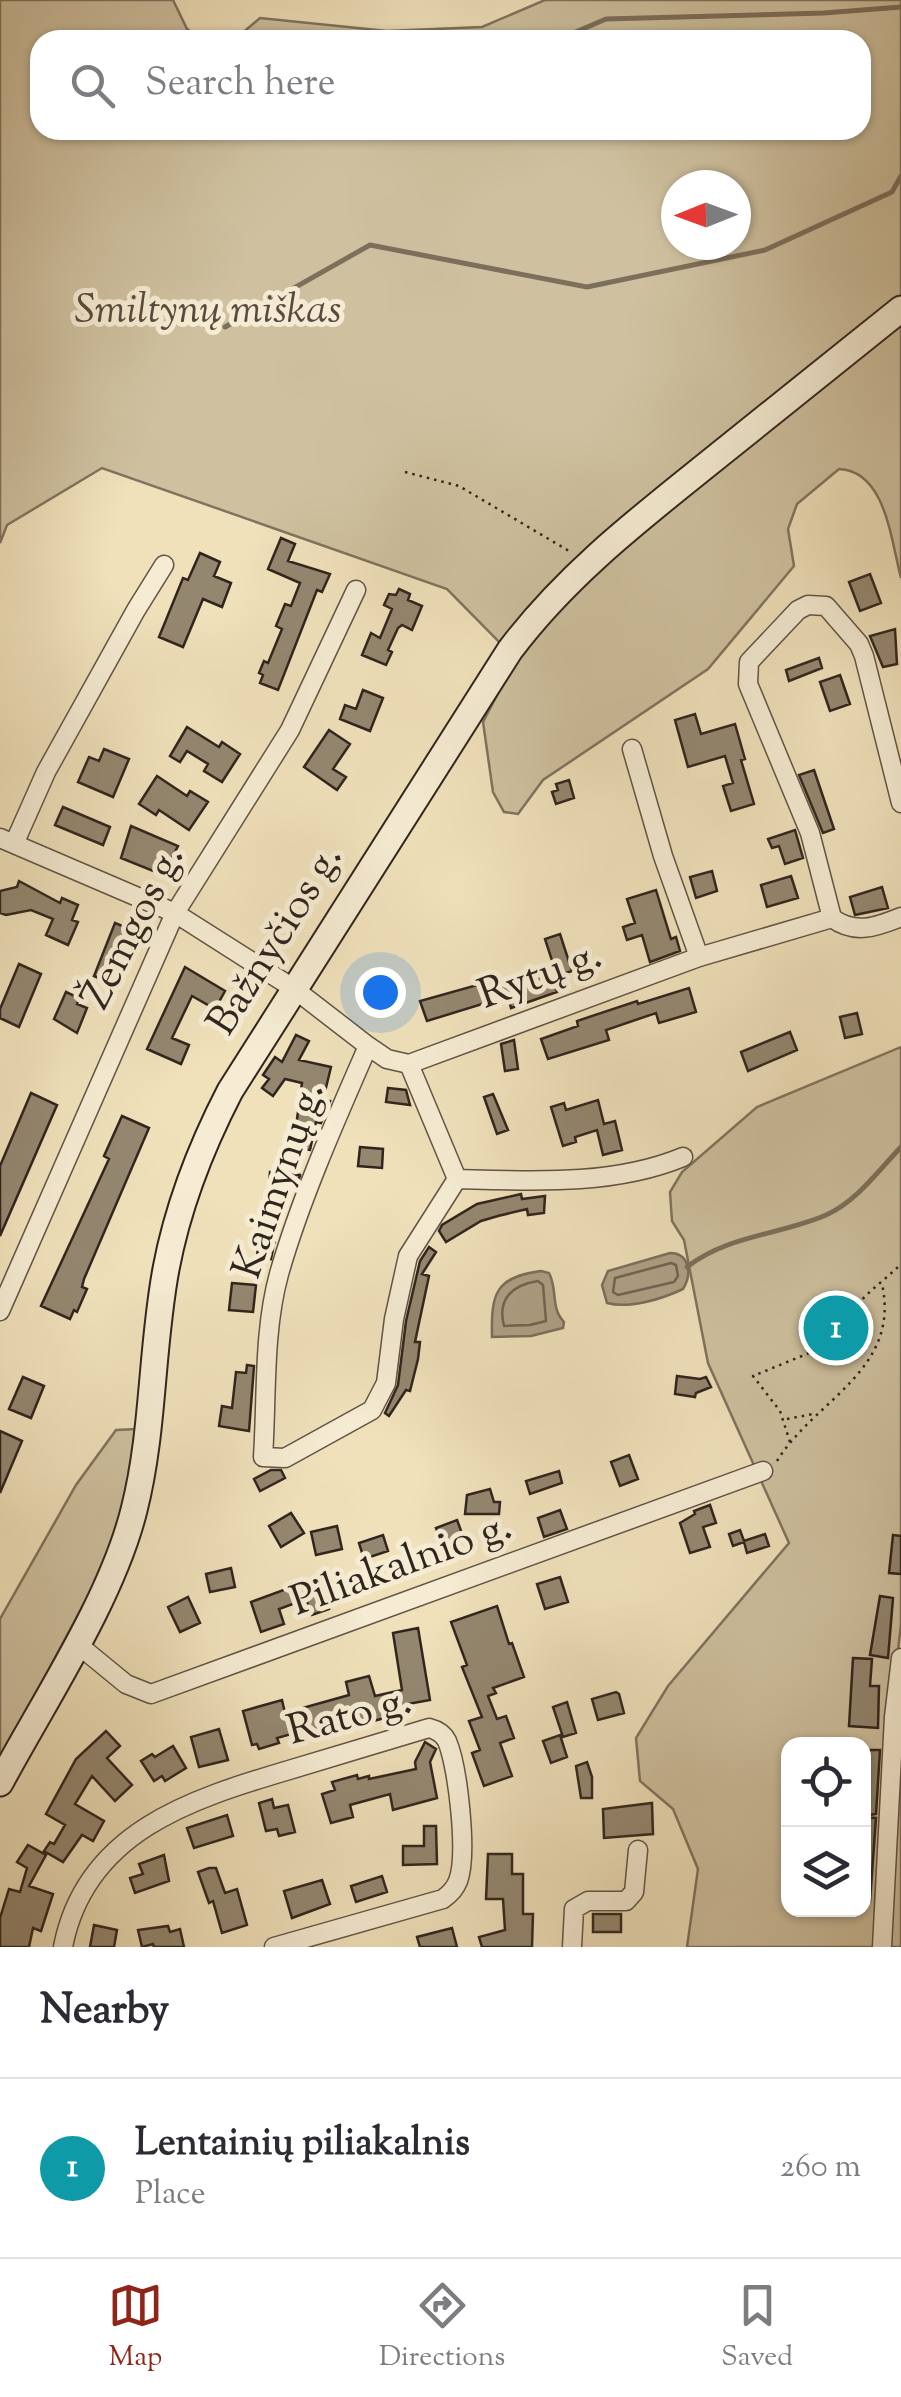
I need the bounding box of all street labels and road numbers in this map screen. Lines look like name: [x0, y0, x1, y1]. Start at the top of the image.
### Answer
street label: Bažnyčios g.: [194, 834, 360, 1048]
street label: Žemgos g.: [68, 835, 202, 1021]
street label: Rytų g.: [471, 927, 611, 1027]
street label: Kaimynų g.: [219, 1074, 343, 1288]
street label: Piliakalnio g.: [283, 1498, 521, 1634]
street label: Rato g.: [281, 1673, 419, 1763]

